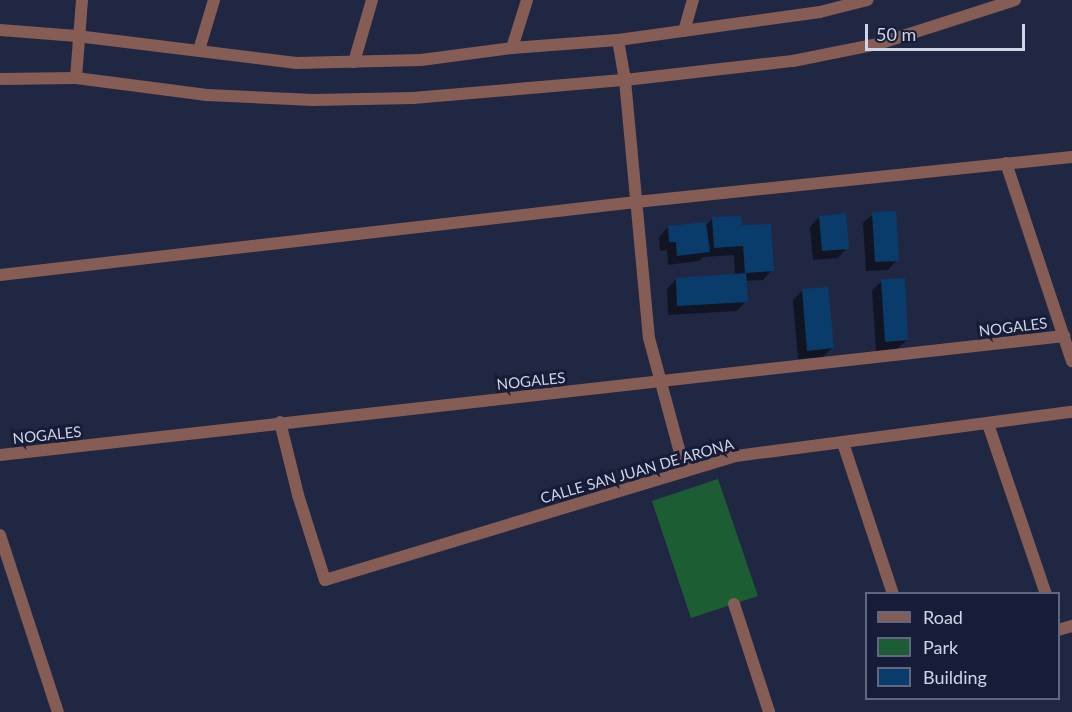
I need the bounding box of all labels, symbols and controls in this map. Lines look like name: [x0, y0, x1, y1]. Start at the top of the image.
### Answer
scale bar: [868, 12, 1028, 50]
text: 50 m: [876, 23, 916, 45]
street label: NOGALES: [978, 314, 1048, 340]
street label: NOGALES: [496, 368, 566, 394]
street label: NOGALES: [12, 422, 82, 448]
street label: CALLE SAN JUAN DE ARONA: [538, 435, 736, 507]
legend: [865, 592, 1060, 700]
text: Road: [923, 606, 963, 628]
text: Park: [923, 636, 958, 658]
text: Building: [923, 666, 987, 688]

